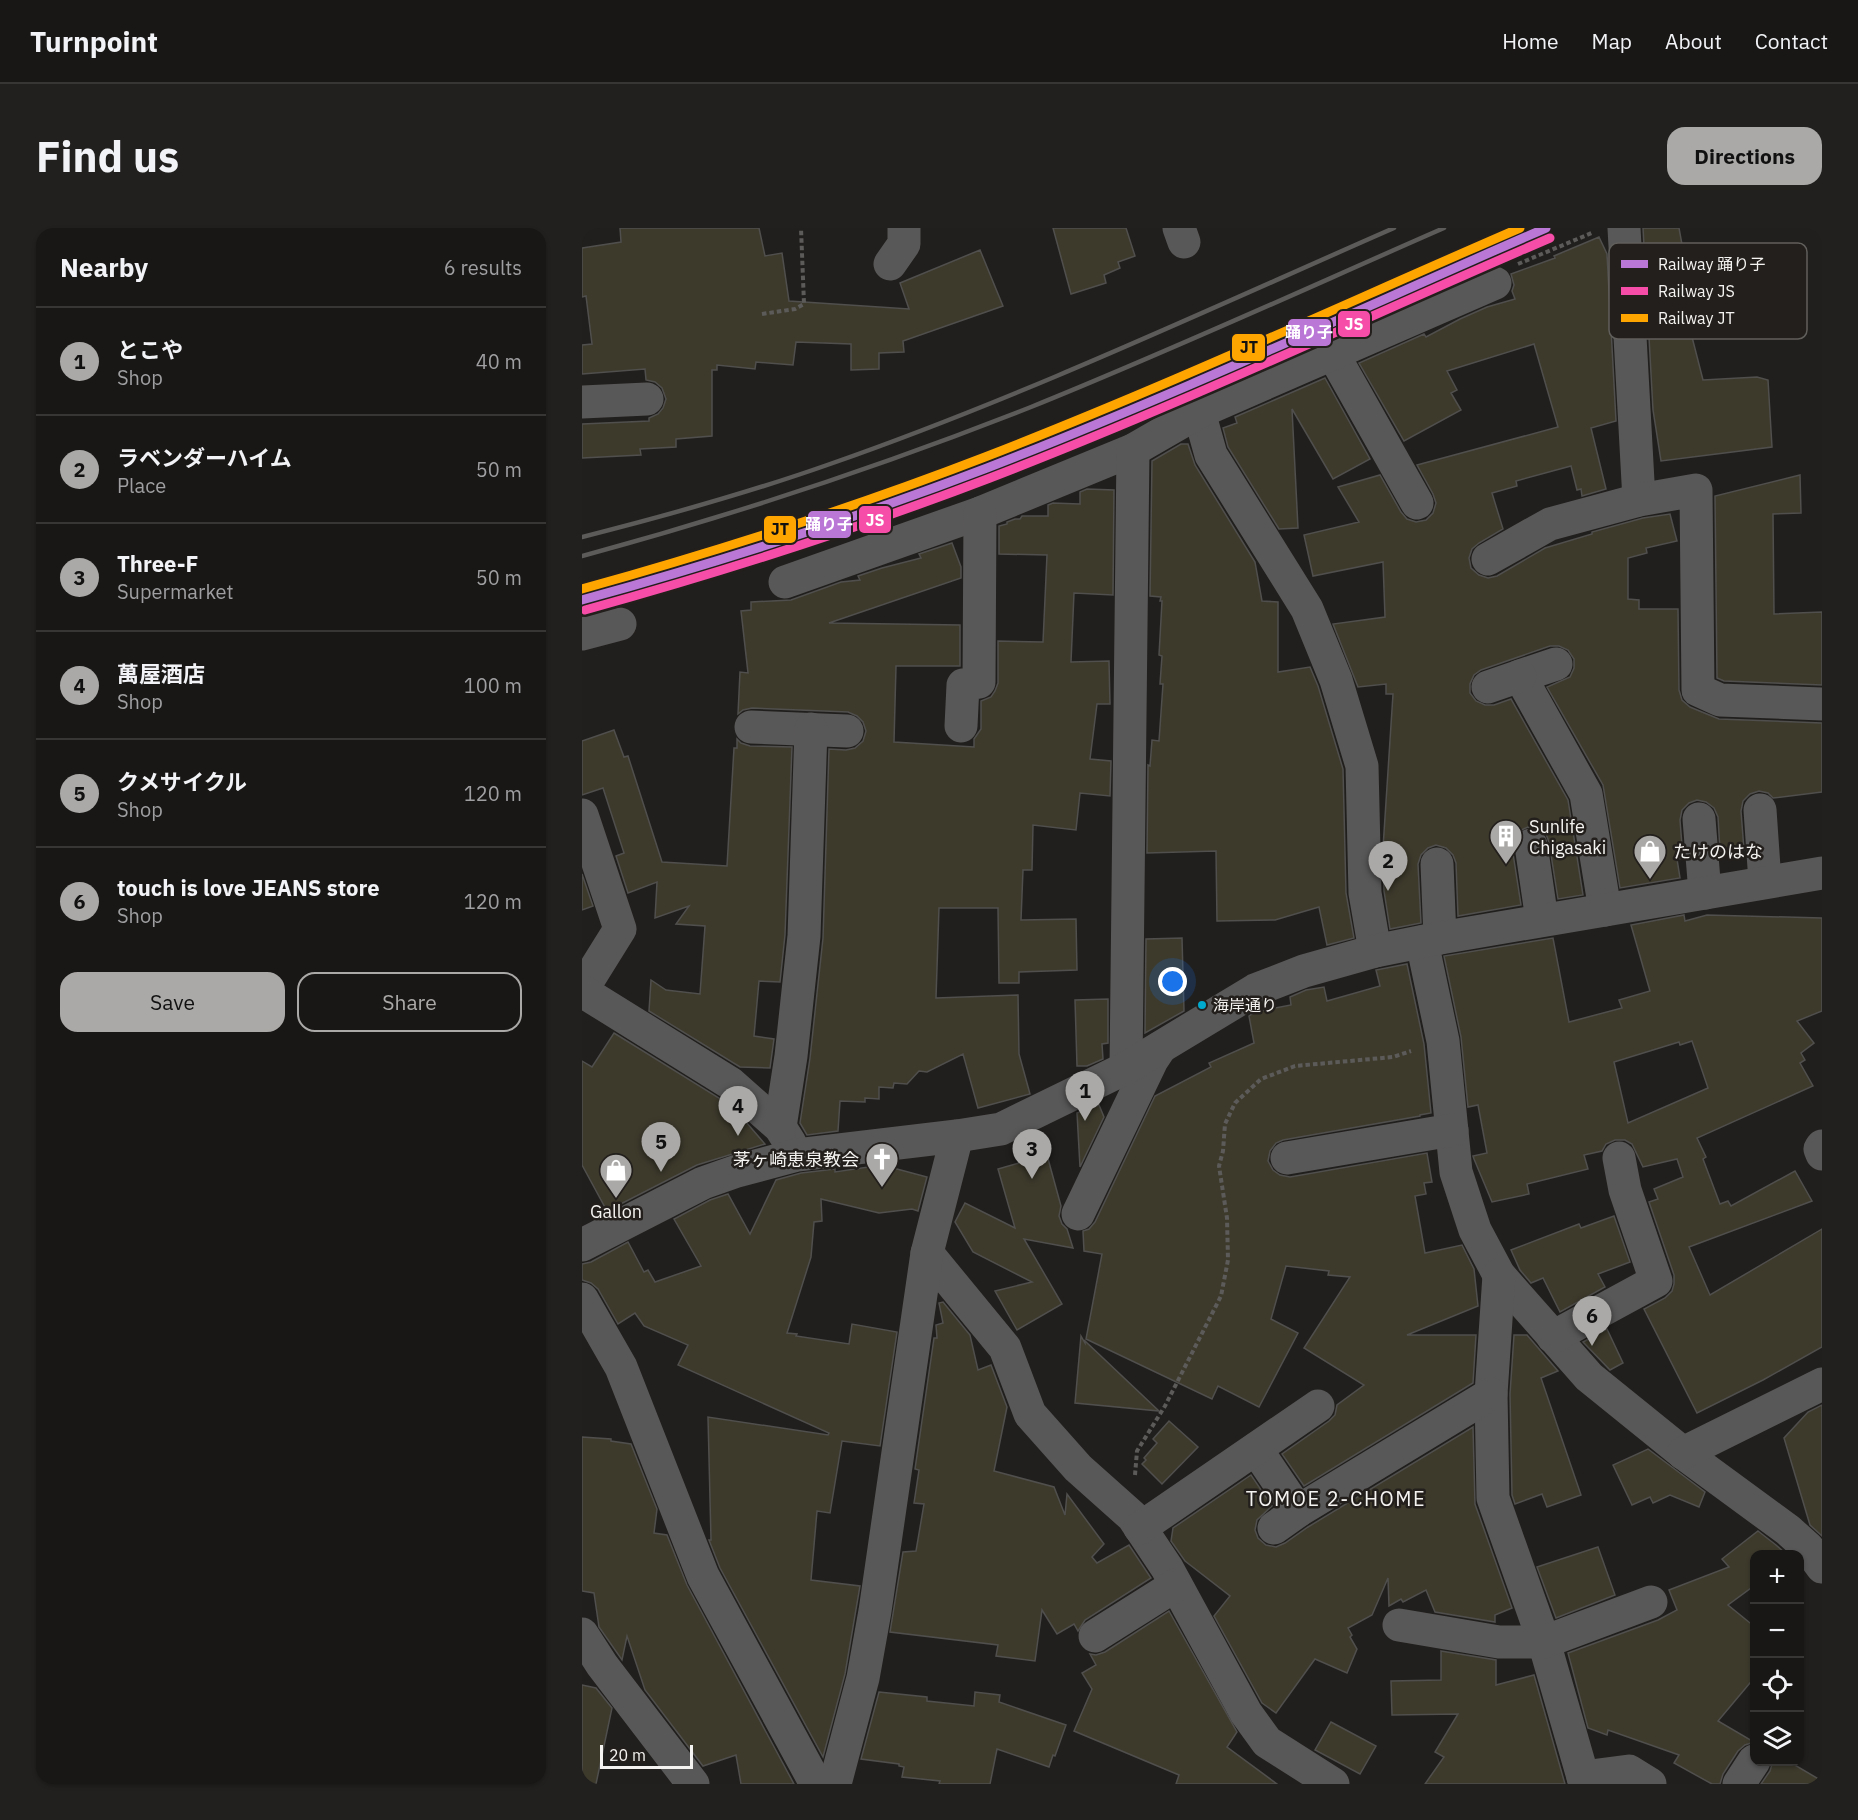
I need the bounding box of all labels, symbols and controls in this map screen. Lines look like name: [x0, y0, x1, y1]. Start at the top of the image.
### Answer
text: Turnpoint: [30, 23, 158, 60]
text: Home: [1502, 27, 1559, 55]
text: Map: [1592, 27, 1632, 55]
text: About: [1665, 27, 1722, 55]
text: Contact: [1755, 27, 1828, 55]
button: Directions: [1667, 127, 1822, 185]
text: Find us: [36, 129, 179, 184]
legend: [1609, 243, 1807, 339]
text: Nearby: [60, 250, 148, 284]
text: 6 results: [444, 254, 522, 281]
text: Railway 踊り子: [1658, 254, 1765, 274]
text: Railway JS: [1658, 281, 1735, 301]
text: Railway JT: [1658, 308, 1735, 328]
line badge: JS: [1337, 310, 1371, 338]
text: JS: [1345, 314, 1363, 334]
line badge: 踊り子: [1287, 318, 1332, 347]
text: 踊り子: [1285, 322, 1333, 342]
line badge: JT: [1231, 333, 1266, 362]
text: とこや: [117, 335, 183, 364]
text: JT: [1240, 337, 1258, 357]
text: 1: [74, 348, 86, 375]
text: 40 m: [476, 348, 522, 375]
text: Shop: [117, 364, 163, 391]
text: ラベンダーハイム: [117, 443, 292, 472]
text: 2: [74, 456, 86, 483]
text: 50 m: [476, 456, 522, 483]
text: Place: [117, 472, 166, 499]
line badge: JS: [858, 505, 892, 534]
line badge: 踊り子: [807, 510, 852, 539]
text: JS: [866, 510, 884, 530]
text: 踊り子: [805, 514, 853, 534]
line badge: JT: [763, 515, 797, 544]
text: JT: [771, 519, 789, 539]
text: Three-F: [117, 549, 198, 578]
text: 3: [74, 564, 86, 591]
text: 50 m: [476, 564, 522, 591]
text: Supermarket: [117, 578, 234, 605]
text: 萬屋酒店: [117, 659, 205, 688]
text: 4: [74, 672, 86, 699]
text: 100 m: [464, 672, 522, 699]
text: Shop: [117, 688, 163, 715]
text: クメサイクル: [117, 767, 247, 796]
text: 5: [74, 780, 86, 807]
text: 120 m: [464, 780, 522, 807]
text: Shop: [117, 796, 163, 823]
place label: Sunlife Chigasaki: [1529, 815, 1606, 859]
building icon: Sunlife Chigasaki: [1488, 818, 1524, 865]
shop icon: たけのはな: [1632, 833, 1668, 880]
place label: たけのはな: [1673, 840, 1763, 863]
pin: 2: [1368, 842, 1408, 891]
text: touch is love JEANS store: [117, 873, 380, 902]
text: 6: [74, 888, 86, 915]
text: 120 m: [464, 888, 522, 915]
text: Shop: [117, 902, 163, 929]
your location: [1158, 967, 1187, 996]
button: Save: [60, 972, 285, 1032]
button: Share: [297, 972, 522, 1032]
place label: 海岸通り: [1213, 995, 1277, 1015]
marker: 海岸通り: [1196, 999, 1208, 1011]
pin: 1: [1066, 1072, 1104, 1121]
pin: 4: [718, 1086, 758, 1136]
pin: 5: [642, 1122, 680, 1172]
pin: 3: [1012, 1130, 1052, 1179]
church icon: 茅ヶ崎恵泉教会: [864, 1141, 900, 1188]
place label: 茅ヶ崎恵泉教会: [733, 1148, 859, 1171]
shop icon: Gallon: [598, 1152, 634, 1199]
place label: Gallon: [590, 1200, 642, 1223]
pin: 6: [1572, 1296, 1612, 1346]
district label: TOMOE 2-CHOME: [1246, 1485, 1426, 1512]
map controls: [1750, 1550, 1804, 1766]
button: +: [1750, 1550, 1804, 1604]
button: −: [1750, 1604, 1804, 1658]
button: locate: [1750, 1658, 1804, 1712]
button: layers: [1750, 1712, 1804, 1766]
scale bar: [600, 1742, 693, 1770]
text: 20 m: [609, 1745, 646, 1765]

